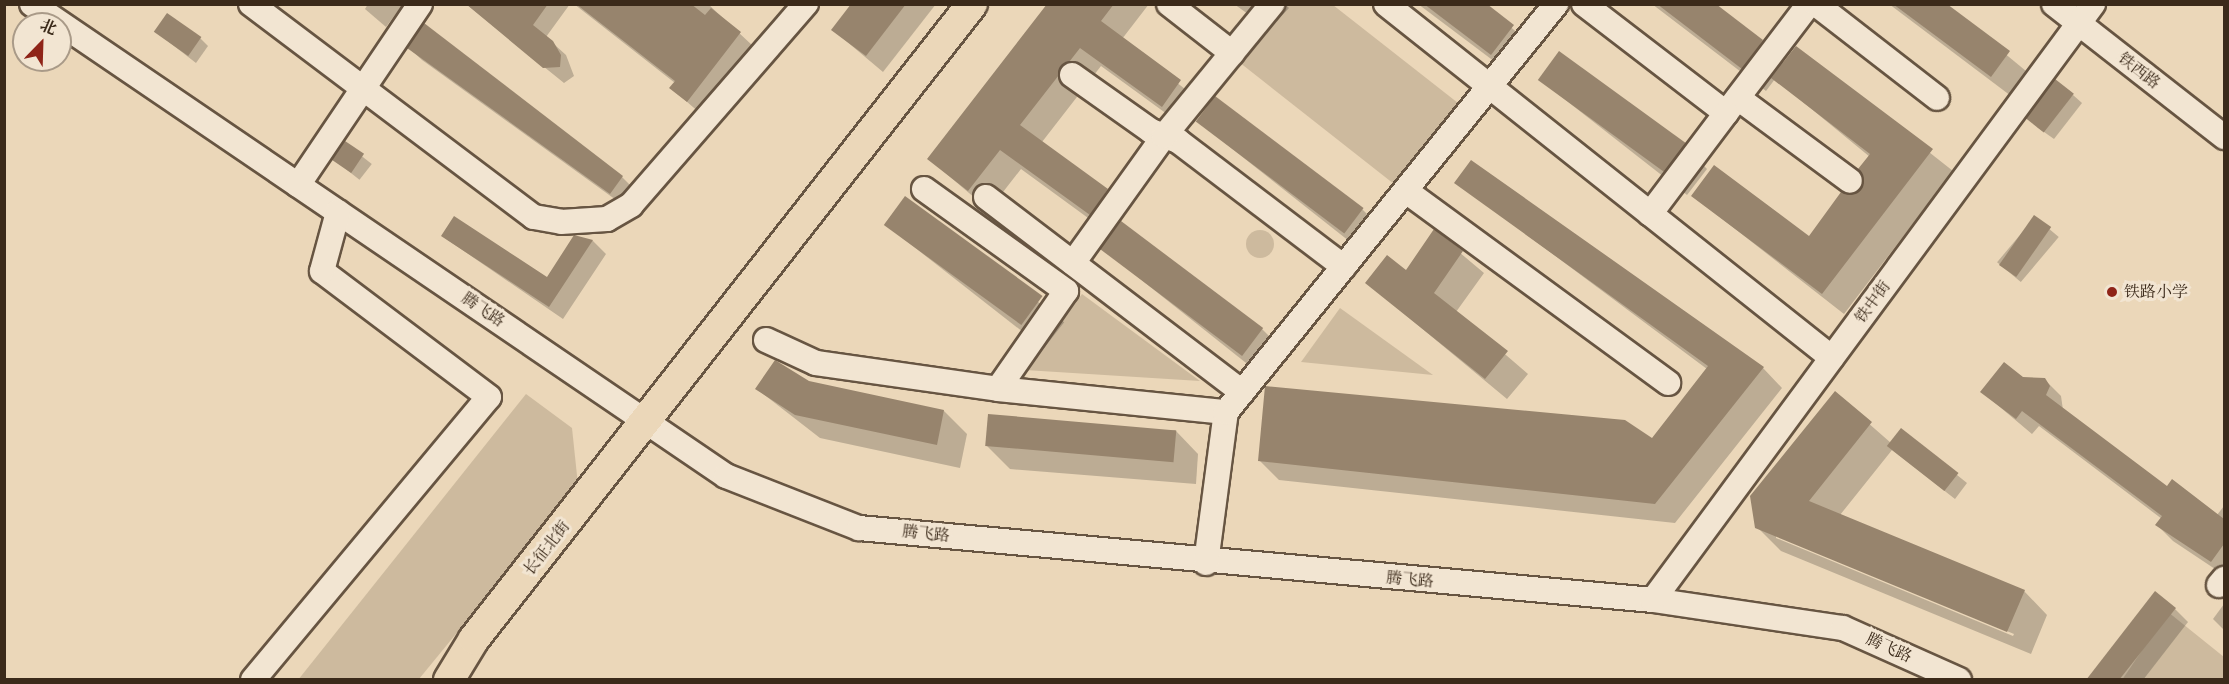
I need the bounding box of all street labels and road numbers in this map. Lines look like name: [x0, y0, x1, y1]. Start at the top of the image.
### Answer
street label: 铁西路: [2114, 49, 2164, 93]
street label: 铁中街: [1851, 277, 1895, 327]
street label: 腾飞路: [458, 289, 508, 331]
street label: 长征北街: [520, 517, 574, 579]
street label: 腾飞路: [901, 522, 951, 546]
street label: 腾飞路: [1385, 568, 1435, 592]
street label: 腾飞路: [1863, 629, 1915, 667]

